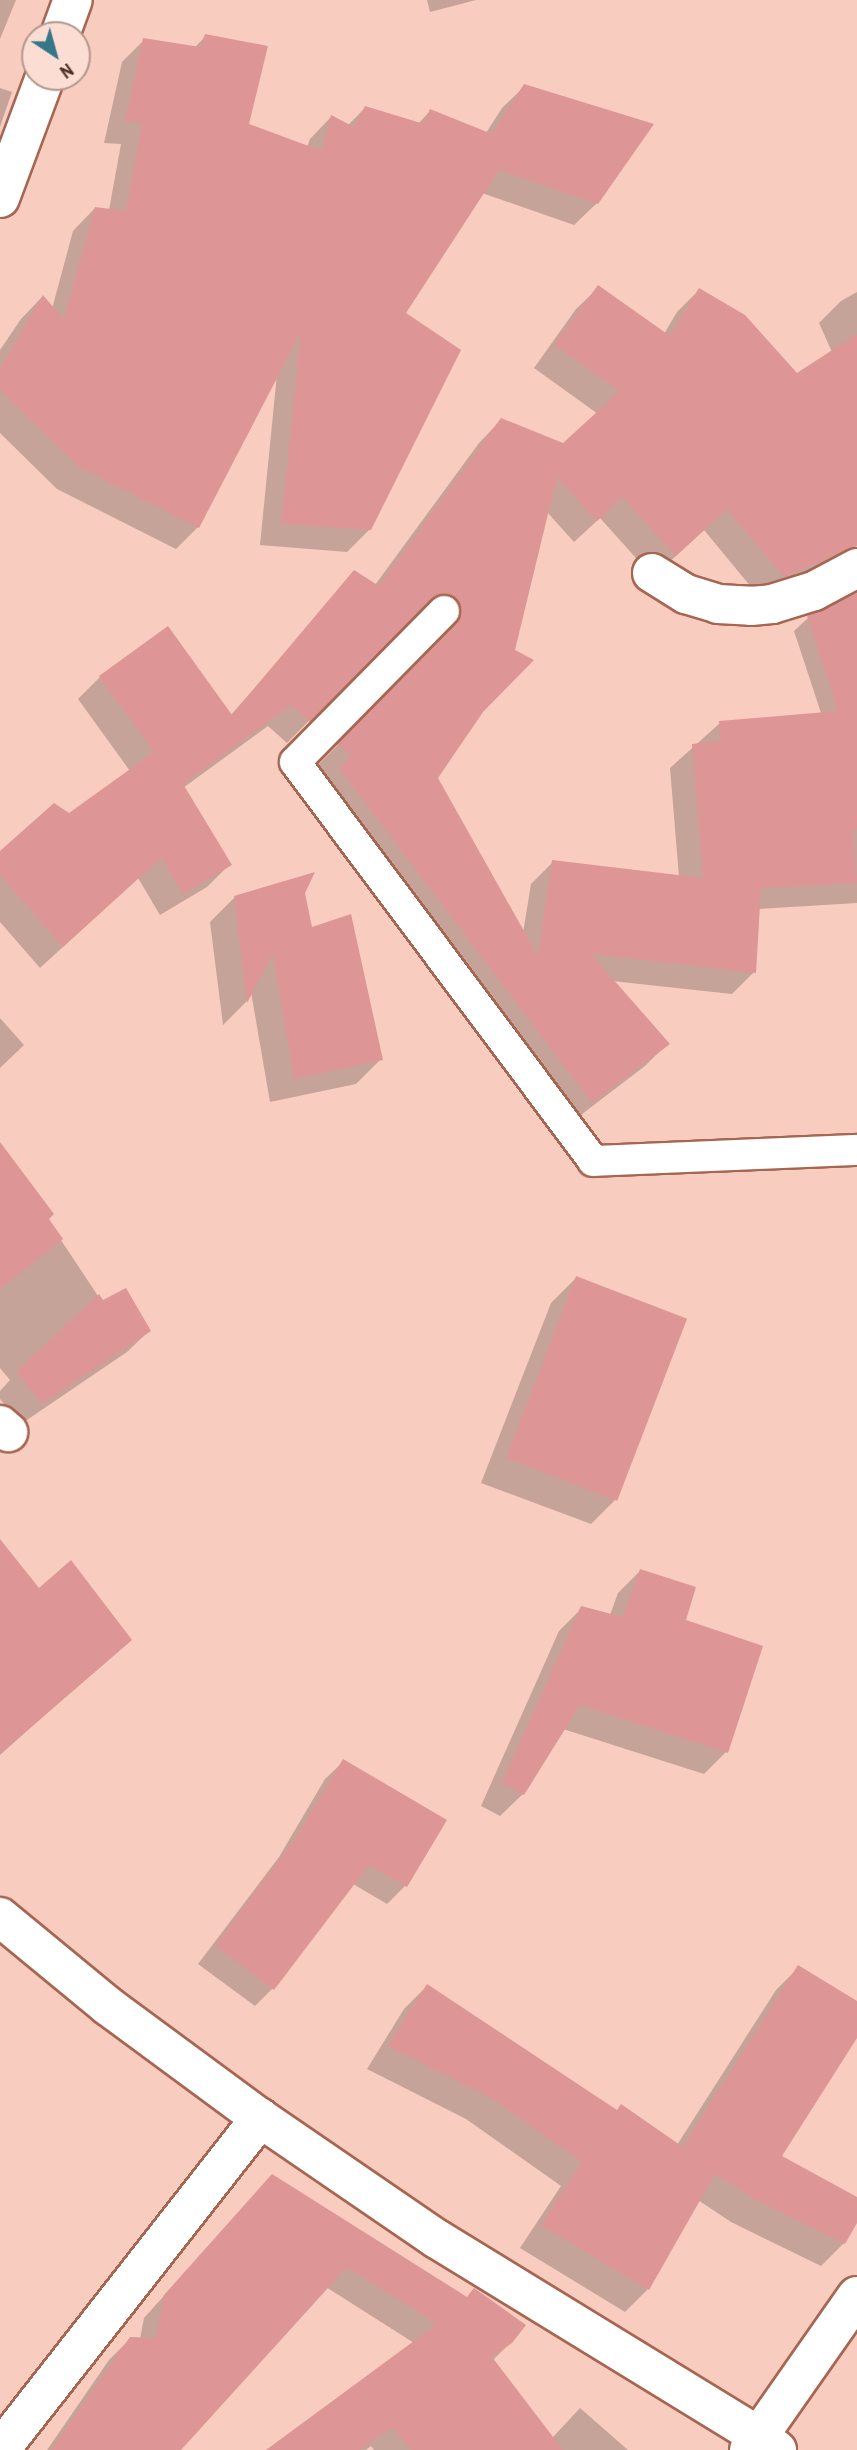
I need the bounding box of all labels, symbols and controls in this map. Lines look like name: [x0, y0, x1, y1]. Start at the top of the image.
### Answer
north arrow: [21, 21, 91, 91]
text: N: [55, 58, 79, 85]

